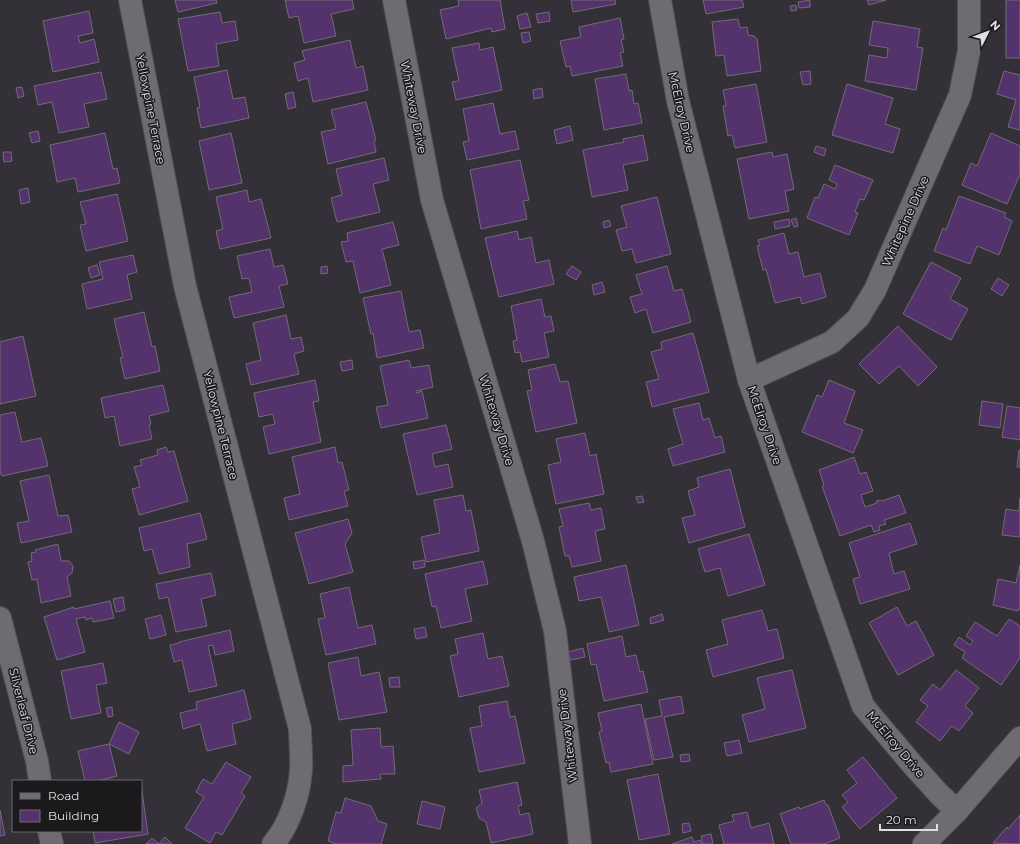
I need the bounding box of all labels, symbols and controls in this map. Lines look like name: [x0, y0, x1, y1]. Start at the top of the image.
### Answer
north arrow: [968, 12, 1008, 52]
text: N: [987, 17, 1004, 33]
street label: Yellowpine Terrace: [133, 53, 169, 165]
street label: Whiteway Drive: [398, 59, 430, 155]
street label: McElroy Drive: [665, 70, 699, 154]
street label: Whitepine Drive: [878, 173, 932, 269]
street label: Yellowpine Terrace: [200, 369, 242, 481]
street label: Whiteway Drive: [476, 373, 518, 467]
street label: McElroy Drive: [744, 384, 786, 466]
street label: Silverleaf Drive: [6, 666, 42, 756]
street label: Whiteway Drive: [554, 688, 580, 784]
street label: McElroy Drive: [864, 708, 928, 780]
legend: [12, 780, 142, 832]
text: Road: [48, 788, 79, 803]
scale bar: [880, 806, 937, 832]
text: Building: [48, 808, 99, 823]
text: 20 m: [886, 812, 917, 827]

